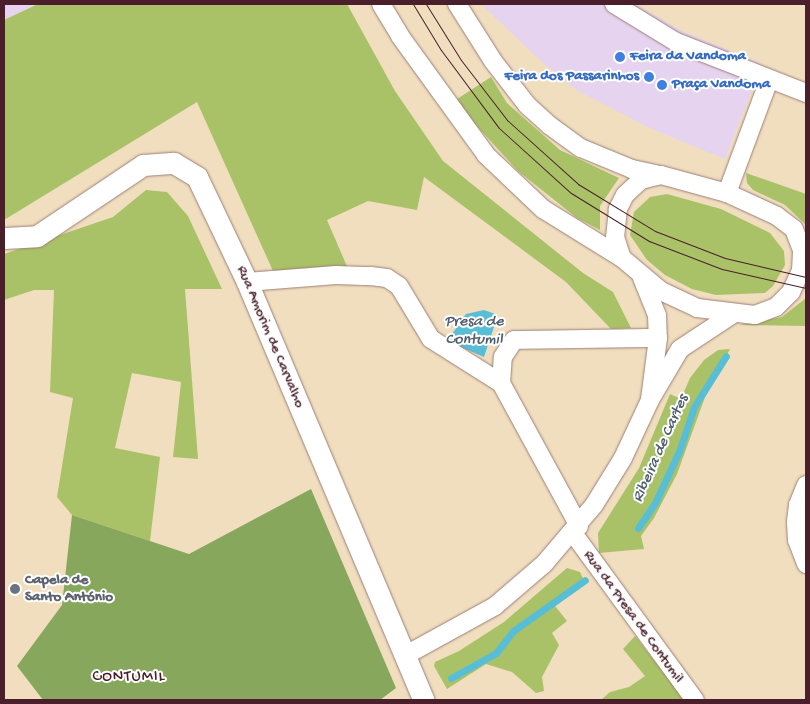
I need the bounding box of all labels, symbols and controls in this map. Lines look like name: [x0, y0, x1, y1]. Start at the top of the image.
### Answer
place label: Feira da Vandoma: [630, 48, 746, 66]
marker: Feira da Vandoma: [614, 51, 626, 63]
place label: Feira dos Passarinhos: [504, 68, 639, 86]
marker: Feira dos Passarinhos: [643, 71, 655, 83]
place label: Praça Vandoma: [672, 76, 770, 94]
marker: Praça Vandoma: [656, 79, 668, 91]
street label: Rua Amorim de Carvalho: [232, 263, 308, 411]
water label: Presa de Contumil: [445, 313, 503, 351]
water label: Ribeira de Cartes: [630, 392, 694, 506]
street label: Rua da Presa de Contumil: [579, 547, 687, 687]
place label: Capela de Santo António: [25, 571, 113, 606]
marker: Capela de Santo António: [9, 583, 21, 595]
district label: CONTUMIL: [92, 668, 166, 688]

